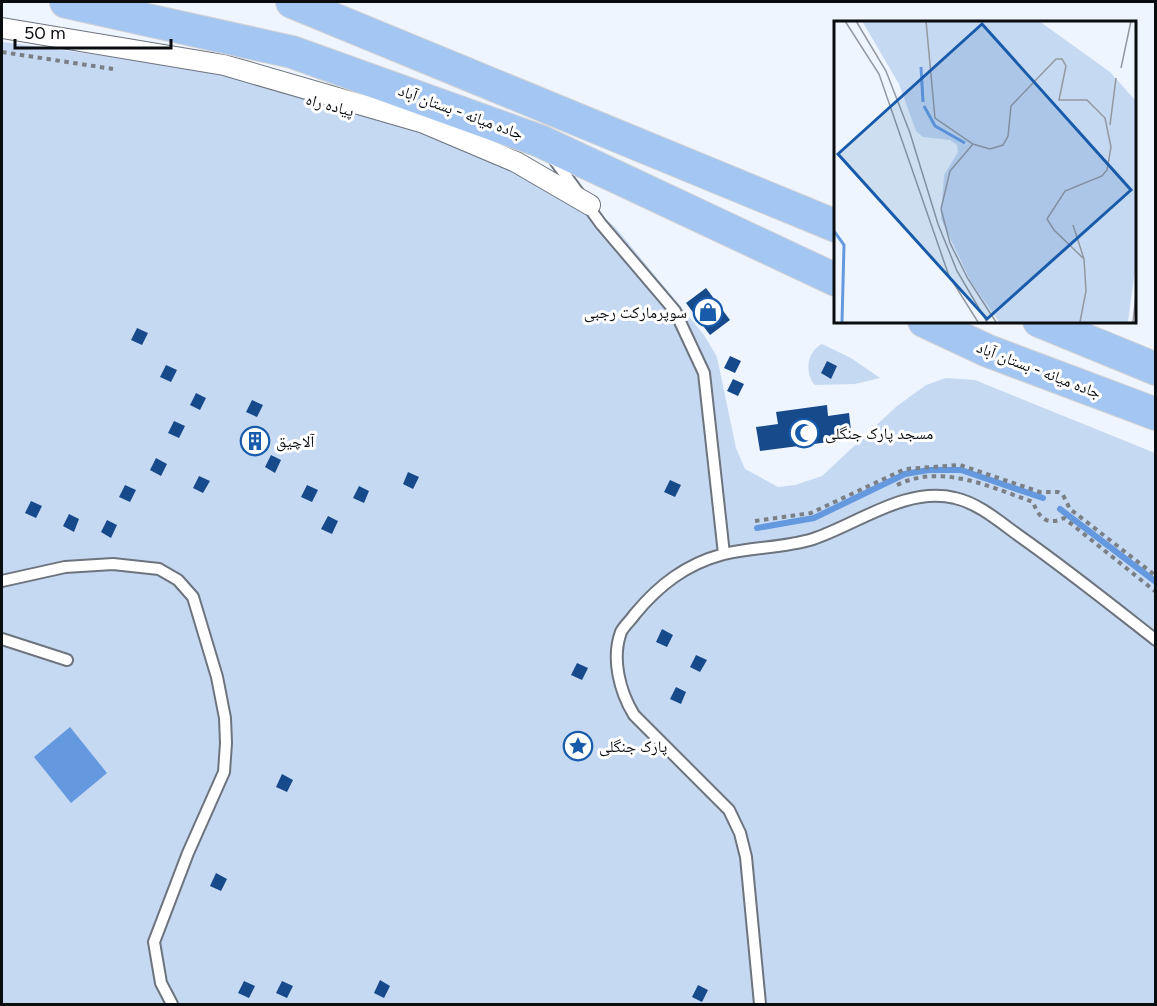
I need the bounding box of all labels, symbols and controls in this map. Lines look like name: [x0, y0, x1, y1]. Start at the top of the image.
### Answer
scale bar: [15, 12, 171, 50]
inset map: [834, 21, 1136, 322]
text: 50 m: [24, 22, 66, 44]
street label: جاده میانه - بستان آباد: [396, 81, 526, 144]
street label: پیاده راه: [304, 89, 356, 121]
shop icon: سوپرمارکت رجبی: [692, 296, 724, 328]
place label: سوپرمارکت رجبی: [584, 303, 687, 323]
street label: جاده میانه - بستان آباد: [974, 338, 1104, 403]
mosque icon: مسجد پارک جنگلی: [788, 417, 820, 449]
place label: مسجد پارک جنگلی: [825, 424, 933, 444]
building icon: آلاچیق: [239, 425, 271, 457]
place label: آلاچیق: [276, 432, 315, 452]
place icon: پارک جنگلی: [562, 730, 594, 762]
place label: پارک جنگلی: [599, 737, 668, 757]

